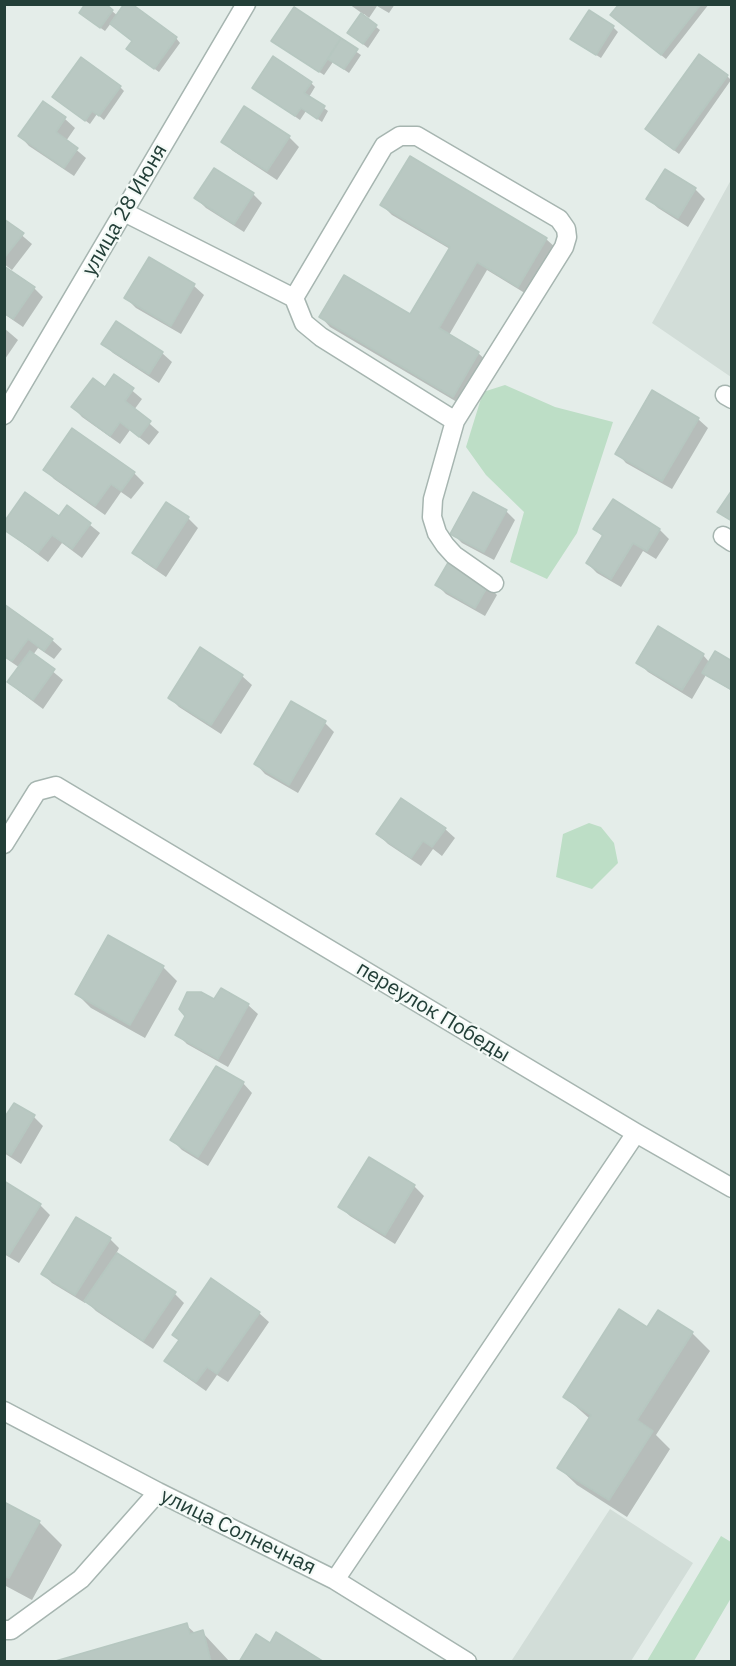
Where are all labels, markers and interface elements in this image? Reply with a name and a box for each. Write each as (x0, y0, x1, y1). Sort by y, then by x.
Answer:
street label: улица 28 Июня (77, 140, 173, 280)
street label: переулок Победы (352, 956, 514, 1068)
street label: улица Солнечная (156, 1483, 320, 1581)

